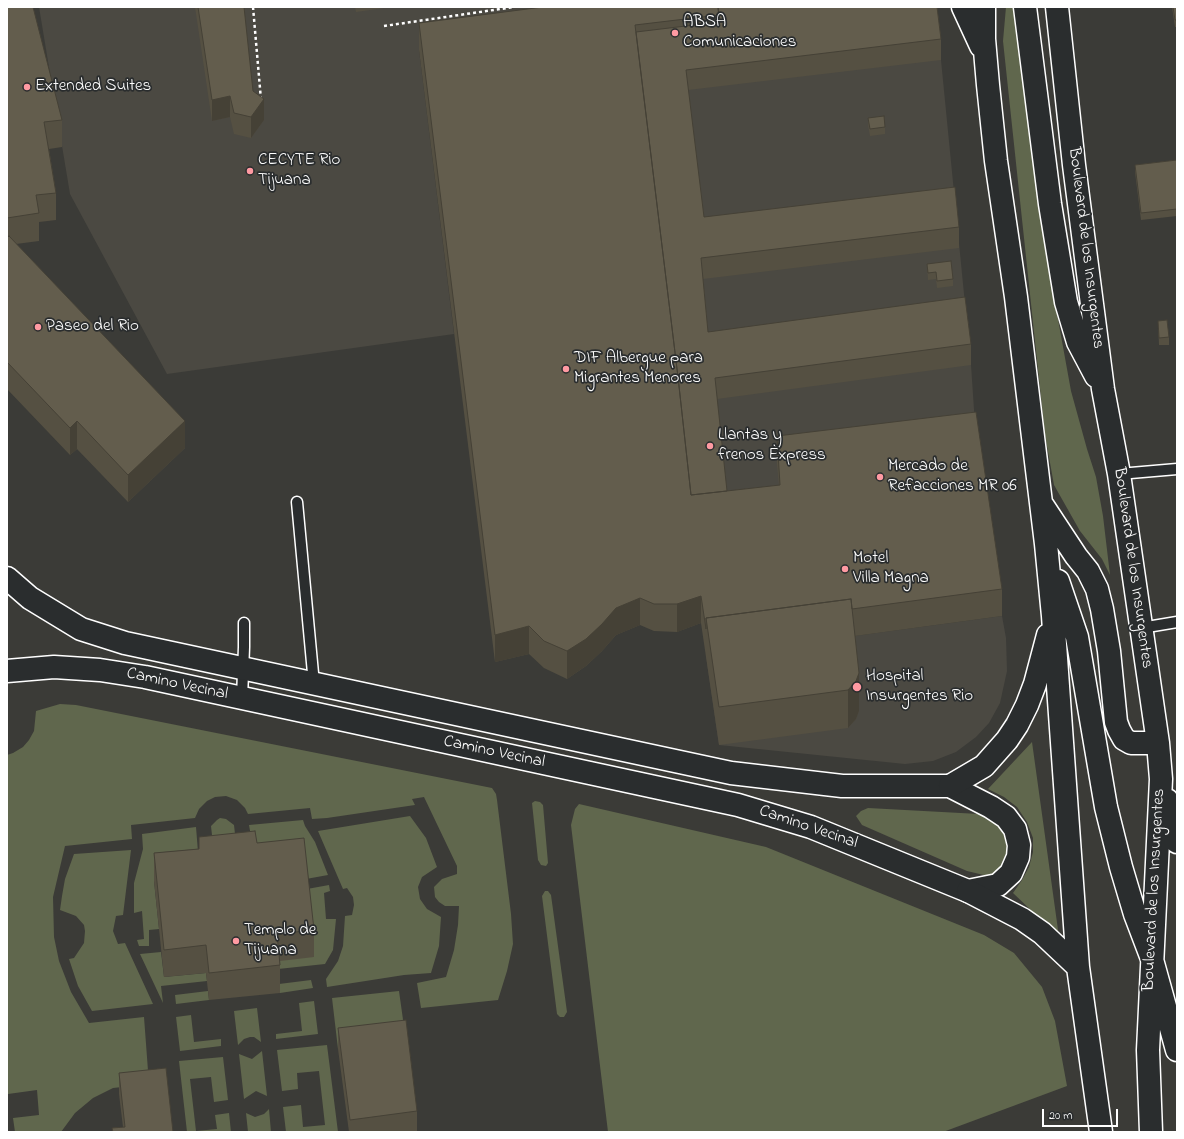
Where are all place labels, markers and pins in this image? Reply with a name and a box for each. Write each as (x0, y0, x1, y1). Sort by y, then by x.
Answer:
place label: ABSA Comunicaciones (683, 13, 796, 53)
marker: ABSA Comunicaciones (670, 28, 680, 38)
place label: Extended Suites (35, 77, 151, 97)
marker: Extended Suites (22, 82, 32, 92)
place label: CECYTE Rio Tijuana (258, 151, 340, 191)
marker: CECYTE Rio Tijuana (245, 166, 255, 176)
place label: Paseo del Rio (46, 317, 139, 337)
marker: Paseo del Rio (33, 322, 43, 332)
place label: DIF Albergue para Migrantes Menores (574, 349, 703, 389)
marker: DIF Albergue para Migrantes Menores (561, 364, 571, 374)
place label: Llantas y frenos Express (718, 426, 826, 466)
marker: Llantas y frenos Express (705, 441, 715, 451)
place label: Mercado de Refacciones MR 06 (888, 457, 1017, 497)
marker: Mercado de Refacciones MR 06 (875, 472, 885, 482)
place label: Motel Villa Magna (853, 549, 929, 589)
marker: Motel Villa Magna (840, 564, 850, 574)
place label: Hospital Insurgentes Rio (866, 667, 973, 707)
marker: Hospital Insurgentes Rio (851, 681, 863, 693)
place label: Templo de Tijuana (244, 921, 316, 961)
marker: Templo de Tijuana (231, 936, 241, 946)

